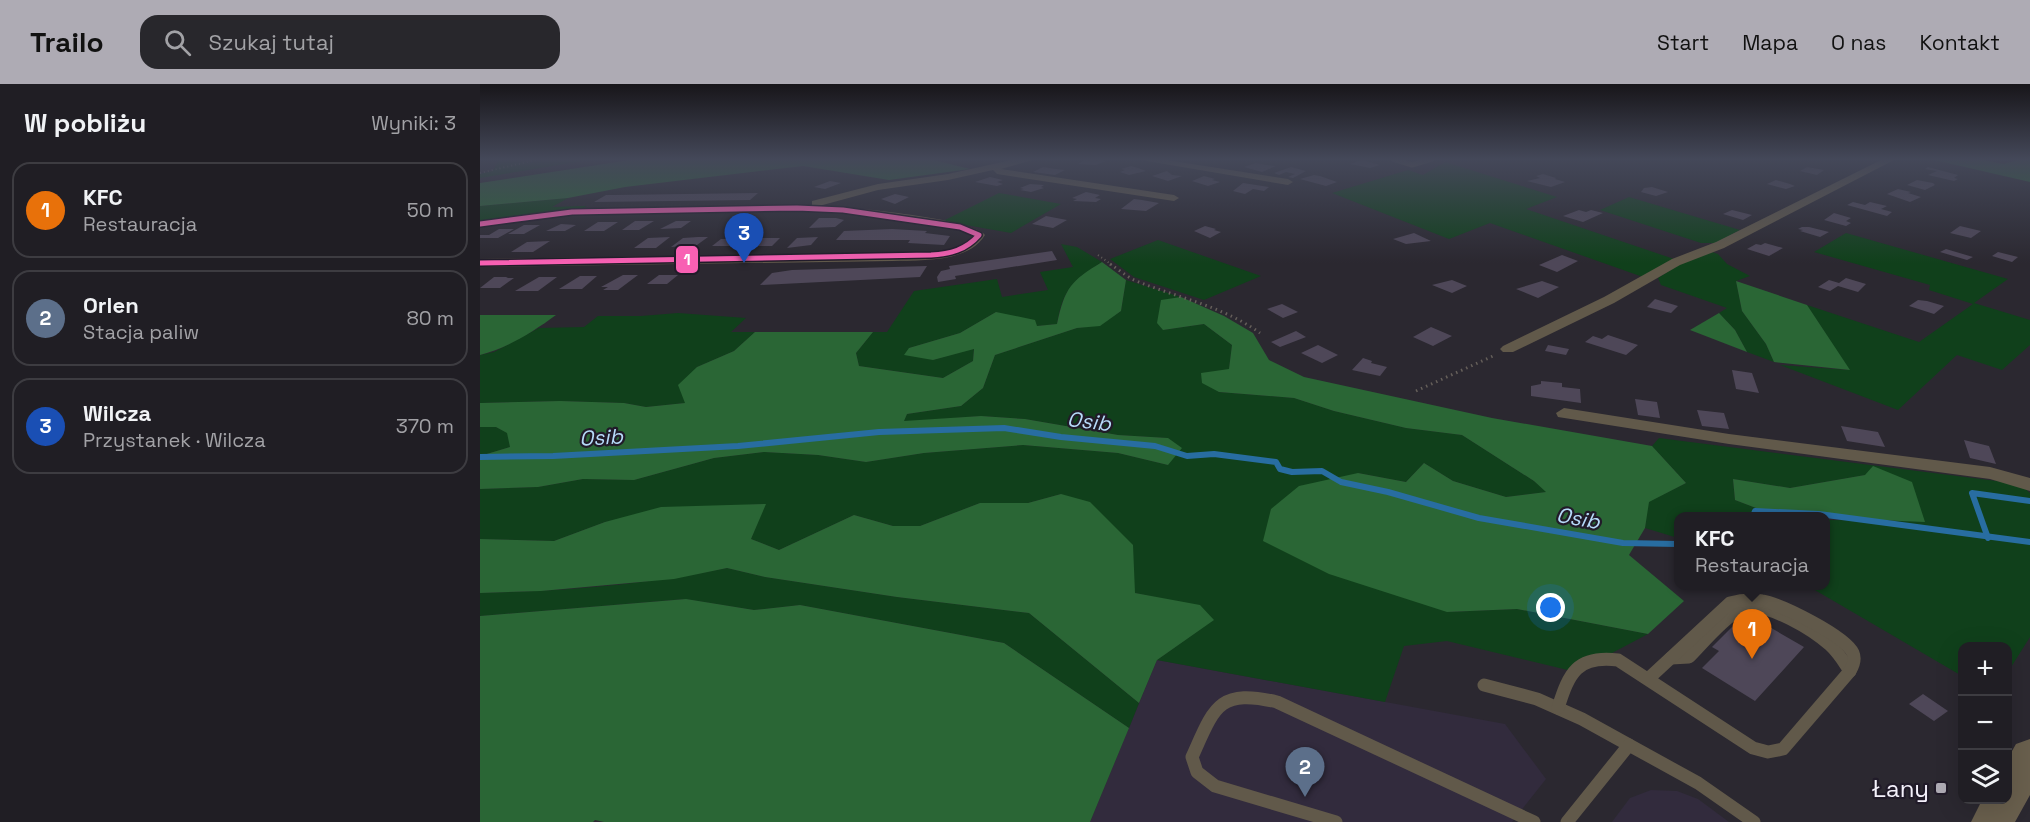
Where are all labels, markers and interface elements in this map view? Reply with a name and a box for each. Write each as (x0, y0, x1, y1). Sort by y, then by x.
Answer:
search box (140, 15, 560, 69)
text: Trailo (30, 24, 104, 60)
icon: search (161, 26, 194, 59)
text: Szukaj tutaj (209, 28, 334, 56)
text: Start (1657, 29, 1709, 56)
text: Mapa (1742, 29, 1798, 56)
text: O nas (1831, 29, 1886, 56)
text: Kontakt (1919, 29, 2000, 56)
text: W pobliżu (24, 106, 146, 140)
text: Wyniki: 3 (371, 110, 456, 136)
text: KFC (83, 183, 123, 211)
text: 1 (41, 197, 50, 223)
text: 50 m (407, 197, 454, 223)
text: Restauracja (83, 211, 197, 237)
pin: 3 (724, 214, 764, 263)
line badge: 1 (675, 245, 699, 274)
text: 1 (683, 249, 691, 270)
text: Orlen (83, 291, 139, 319)
text: 2 (40, 305, 51, 331)
text: 80 m (406, 305, 454, 331)
text: Stacja paliw (83, 319, 199, 345)
text: Wilcza (83, 399, 151, 427)
water label: Osib (1066, 405, 1114, 437)
text: 3 (39, 413, 52, 439)
text: 370 m (396, 413, 454, 439)
water label: Osib (578, 422, 625, 452)
text: Przystanek · Wilcza (83, 427, 266, 453)
water label: Osib (1554, 501, 1603, 535)
popup (1674, 512, 1830, 590)
text: KFC (1695, 524, 1734, 552)
text: Restauracja (1695, 552, 1809, 578)
your location (1536, 593, 1565, 622)
pin: 1 (1732, 610, 1772, 659)
map controls (1958, 642, 2012, 804)
button: + (1958, 642, 2012, 696)
button: − (1958, 696, 2012, 750)
pin: 2 (1286, 748, 1324, 797)
button: layers (1958, 750, 2012, 804)
place label: Łany (1872, 773, 1929, 804)
marker: Łany (1934, 781, 1948, 795)

